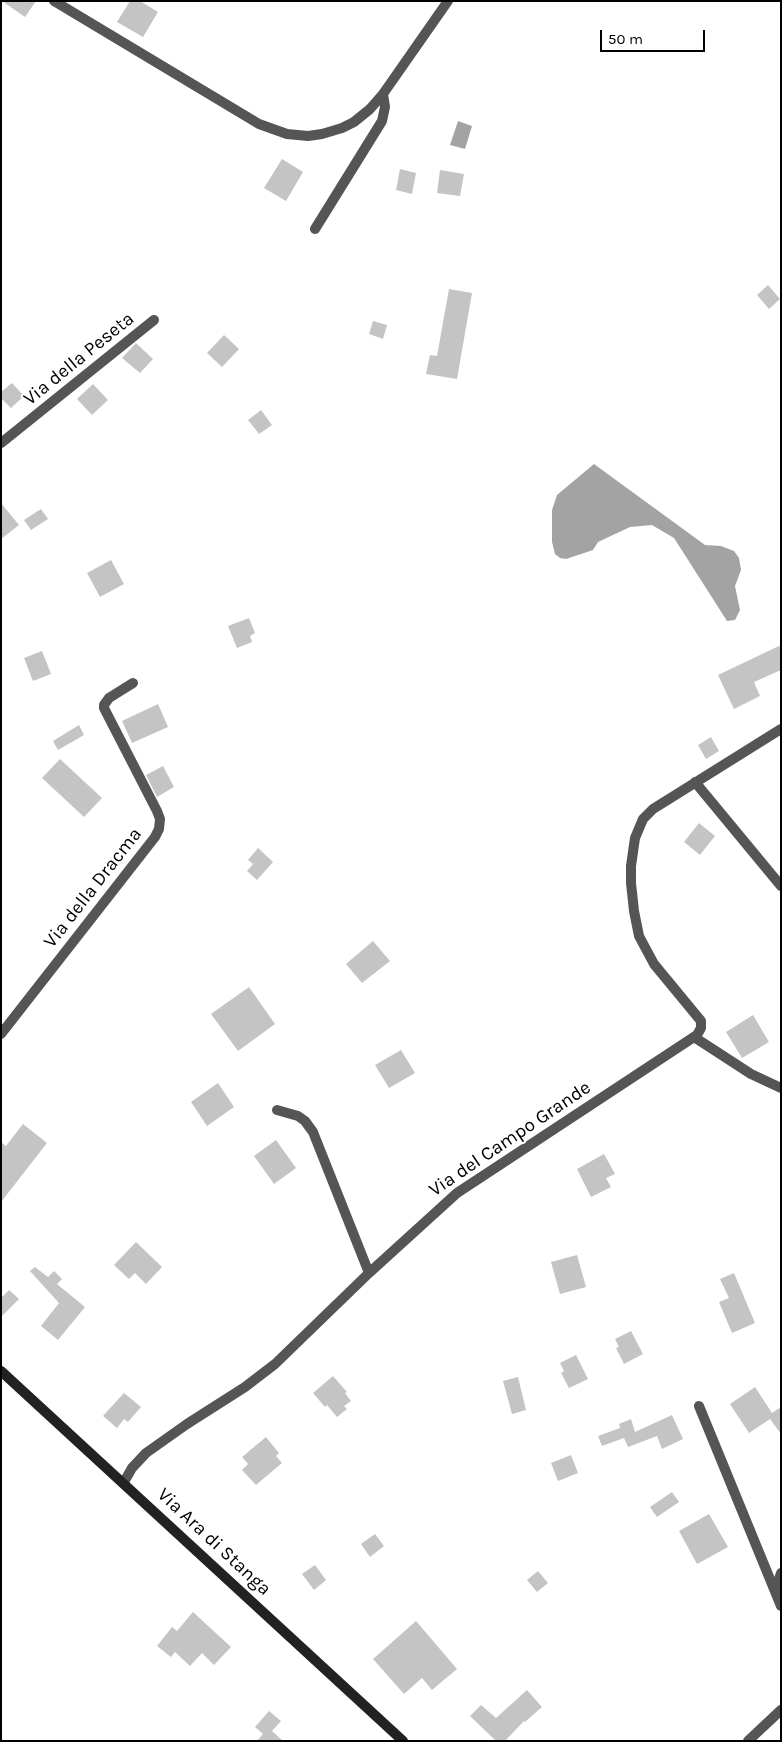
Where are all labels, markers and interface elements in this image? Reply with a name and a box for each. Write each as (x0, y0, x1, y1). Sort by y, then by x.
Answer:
scale bar (602, 20, 707, 52)
text: 50 m (608, 30, 643, 48)
street label: Via della Peseta (19, 307, 139, 411)
street label: Via della Dracma (39, 824, 147, 952)
street label: Via del Campo Grande (425, 1076, 595, 1202)
street label: Via Ara di Stanga (152, 1483, 276, 1601)

